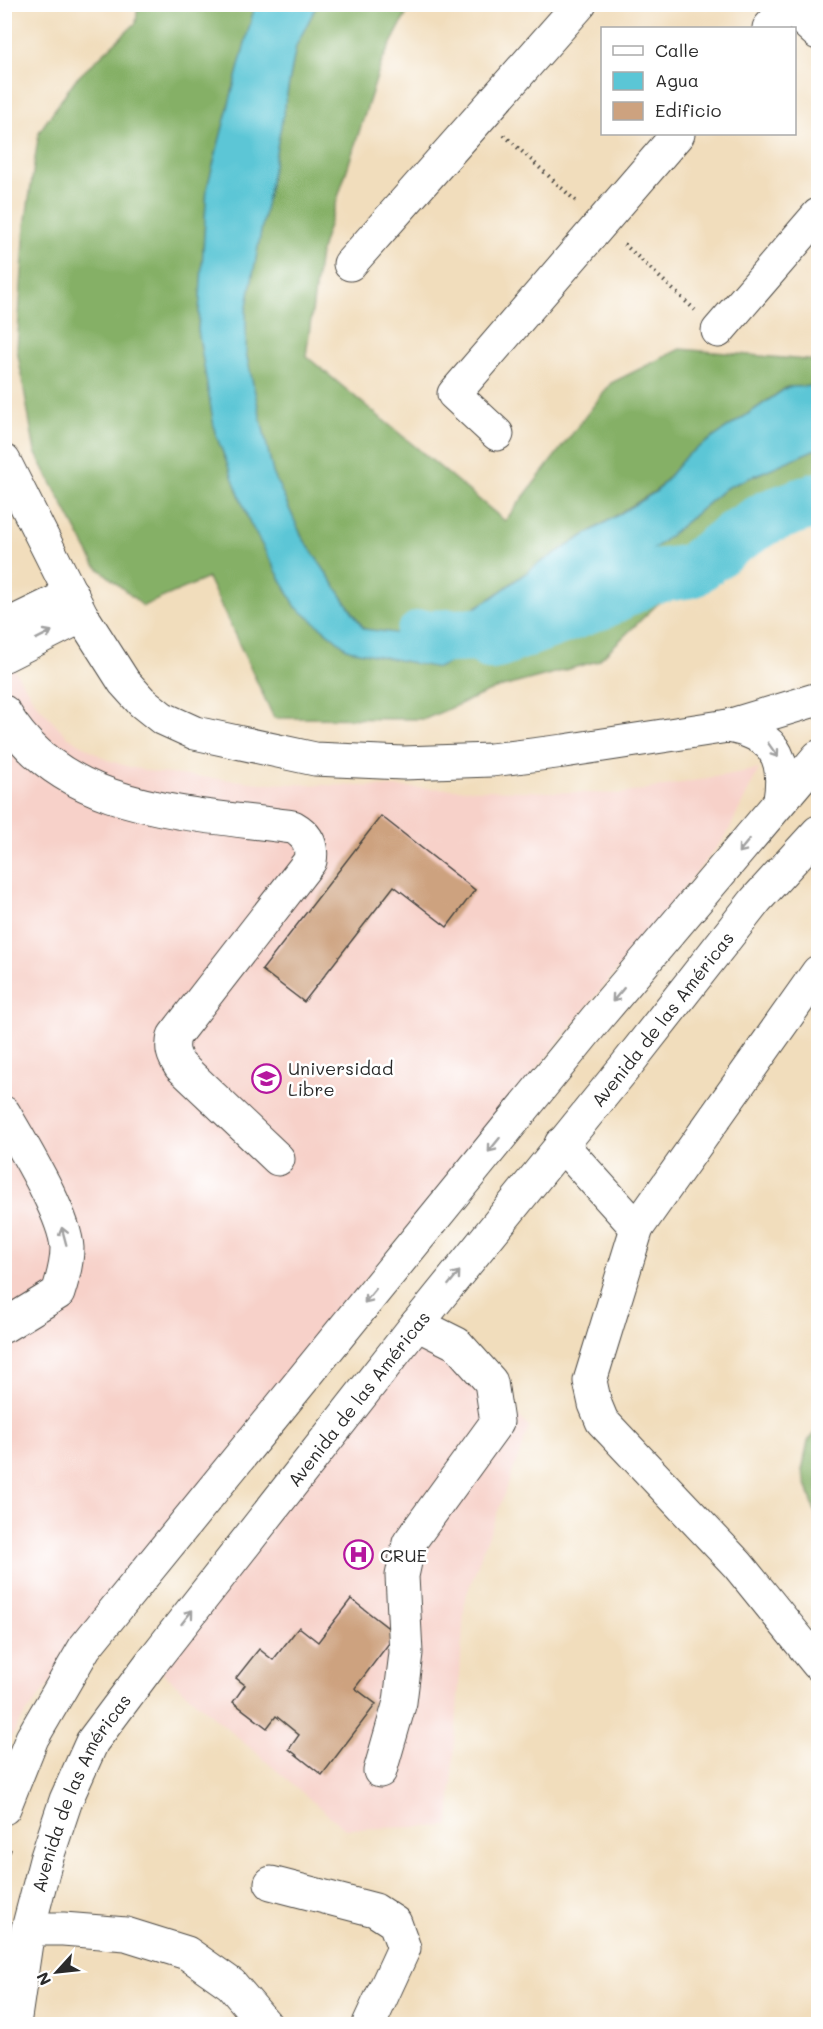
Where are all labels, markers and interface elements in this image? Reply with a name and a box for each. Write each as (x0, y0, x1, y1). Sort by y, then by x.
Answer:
legend (601, 27, 796, 135)
text: Calle (655, 38, 699, 62)
text: Agua (655, 68, 699, 92)
text: Edificio (655, 98, 722, 122)
one-way arrow (34, 629, 52, 641)
one-way arrow (767, 741, 779, 757)
one-way arrow (737, 838, 750, 854)
street label: Avenida de las Américas (586, 926, 739, 1112)
one-way arrow (611, 986, 625, 1002)
place label: Universidad Libre (288, 1056, 393, 1101)
school or university icon: Universidad Libre (251, 1062, 283, 1094)
one-way arrow (487, 1137, 500, 1153)
one-way arrow (58, 1227, 69, 1246)
one-way arrow (447, 1270, 460, 1286)
one-way arrow (364, 1288, 377, 1304)
street label: Avenida de las Américas (282, 1306, 435, 1491)
hospital icon: CRUE (343, 1539, 375, 1571)
place label: CRUE (380, 1543, 427, 1567)
one-way arrow (181, 1609, 194, 1625)
street label: Avenida de las Américas (26, 1689, 136, 1895)
north arrow (27, 1942, 87, 2002)
text: N (31, 1969, 55, 1989)

